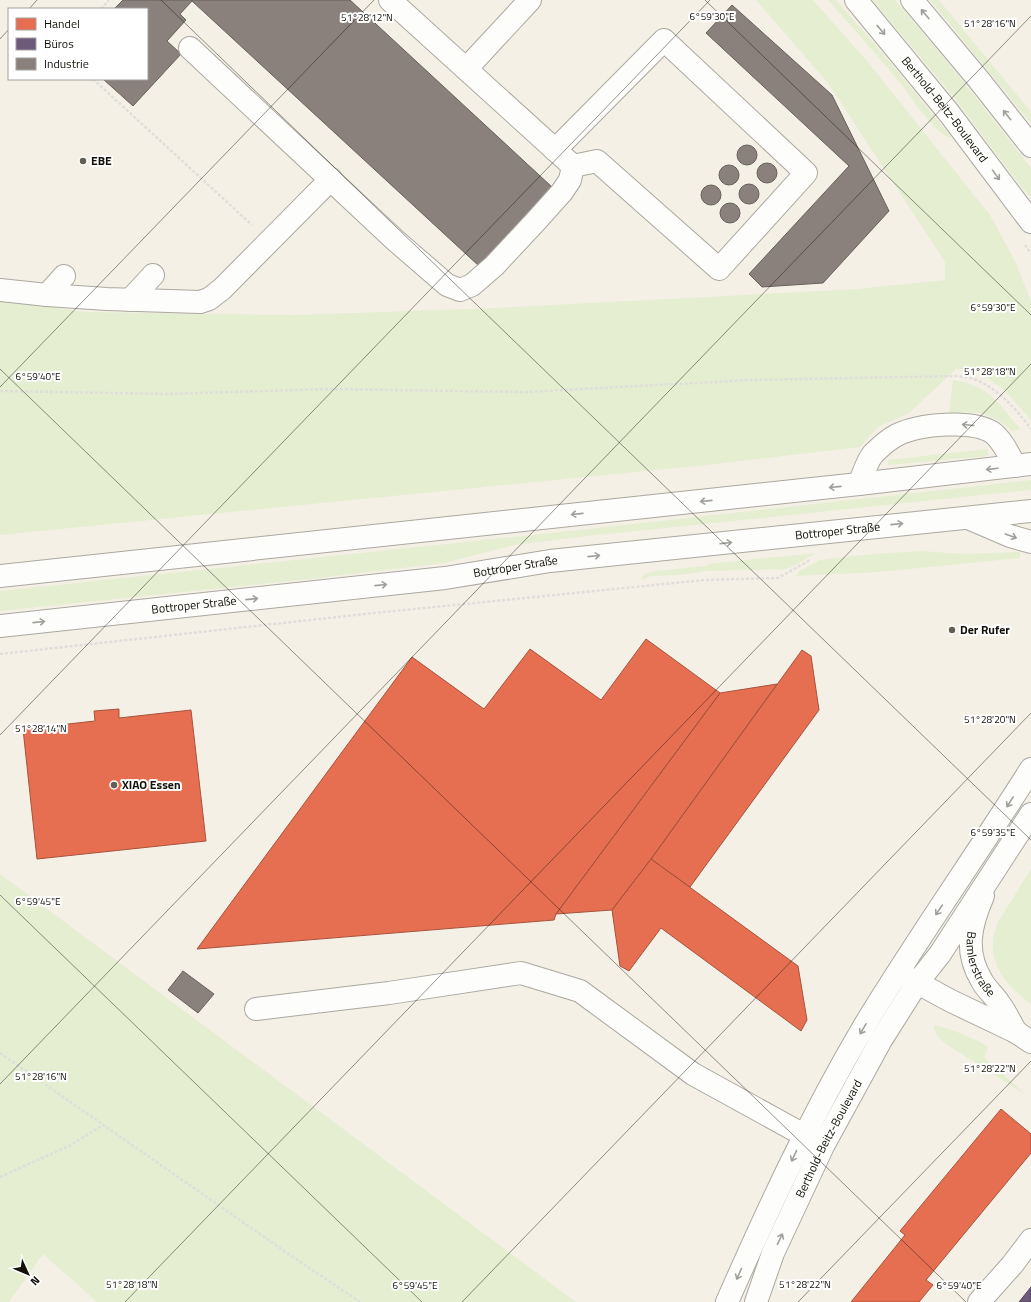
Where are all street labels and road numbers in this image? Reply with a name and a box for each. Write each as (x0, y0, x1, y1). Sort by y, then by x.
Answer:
street label: Berthold-Beitz-Boulevard (897, 52, 993, 166)
street label: Bottroper Straße (794, 517, 881, 544)
street label: Bottroper Straße (472, 550, 559, 582)
street label: Bottroper Straße (150, 591, 237, 619)
street label: Bamlerstraße (962, 930, 1000, 1001)
street label: Berthold-Beitz-Boulevard (790, 1076, 867, 1201)

